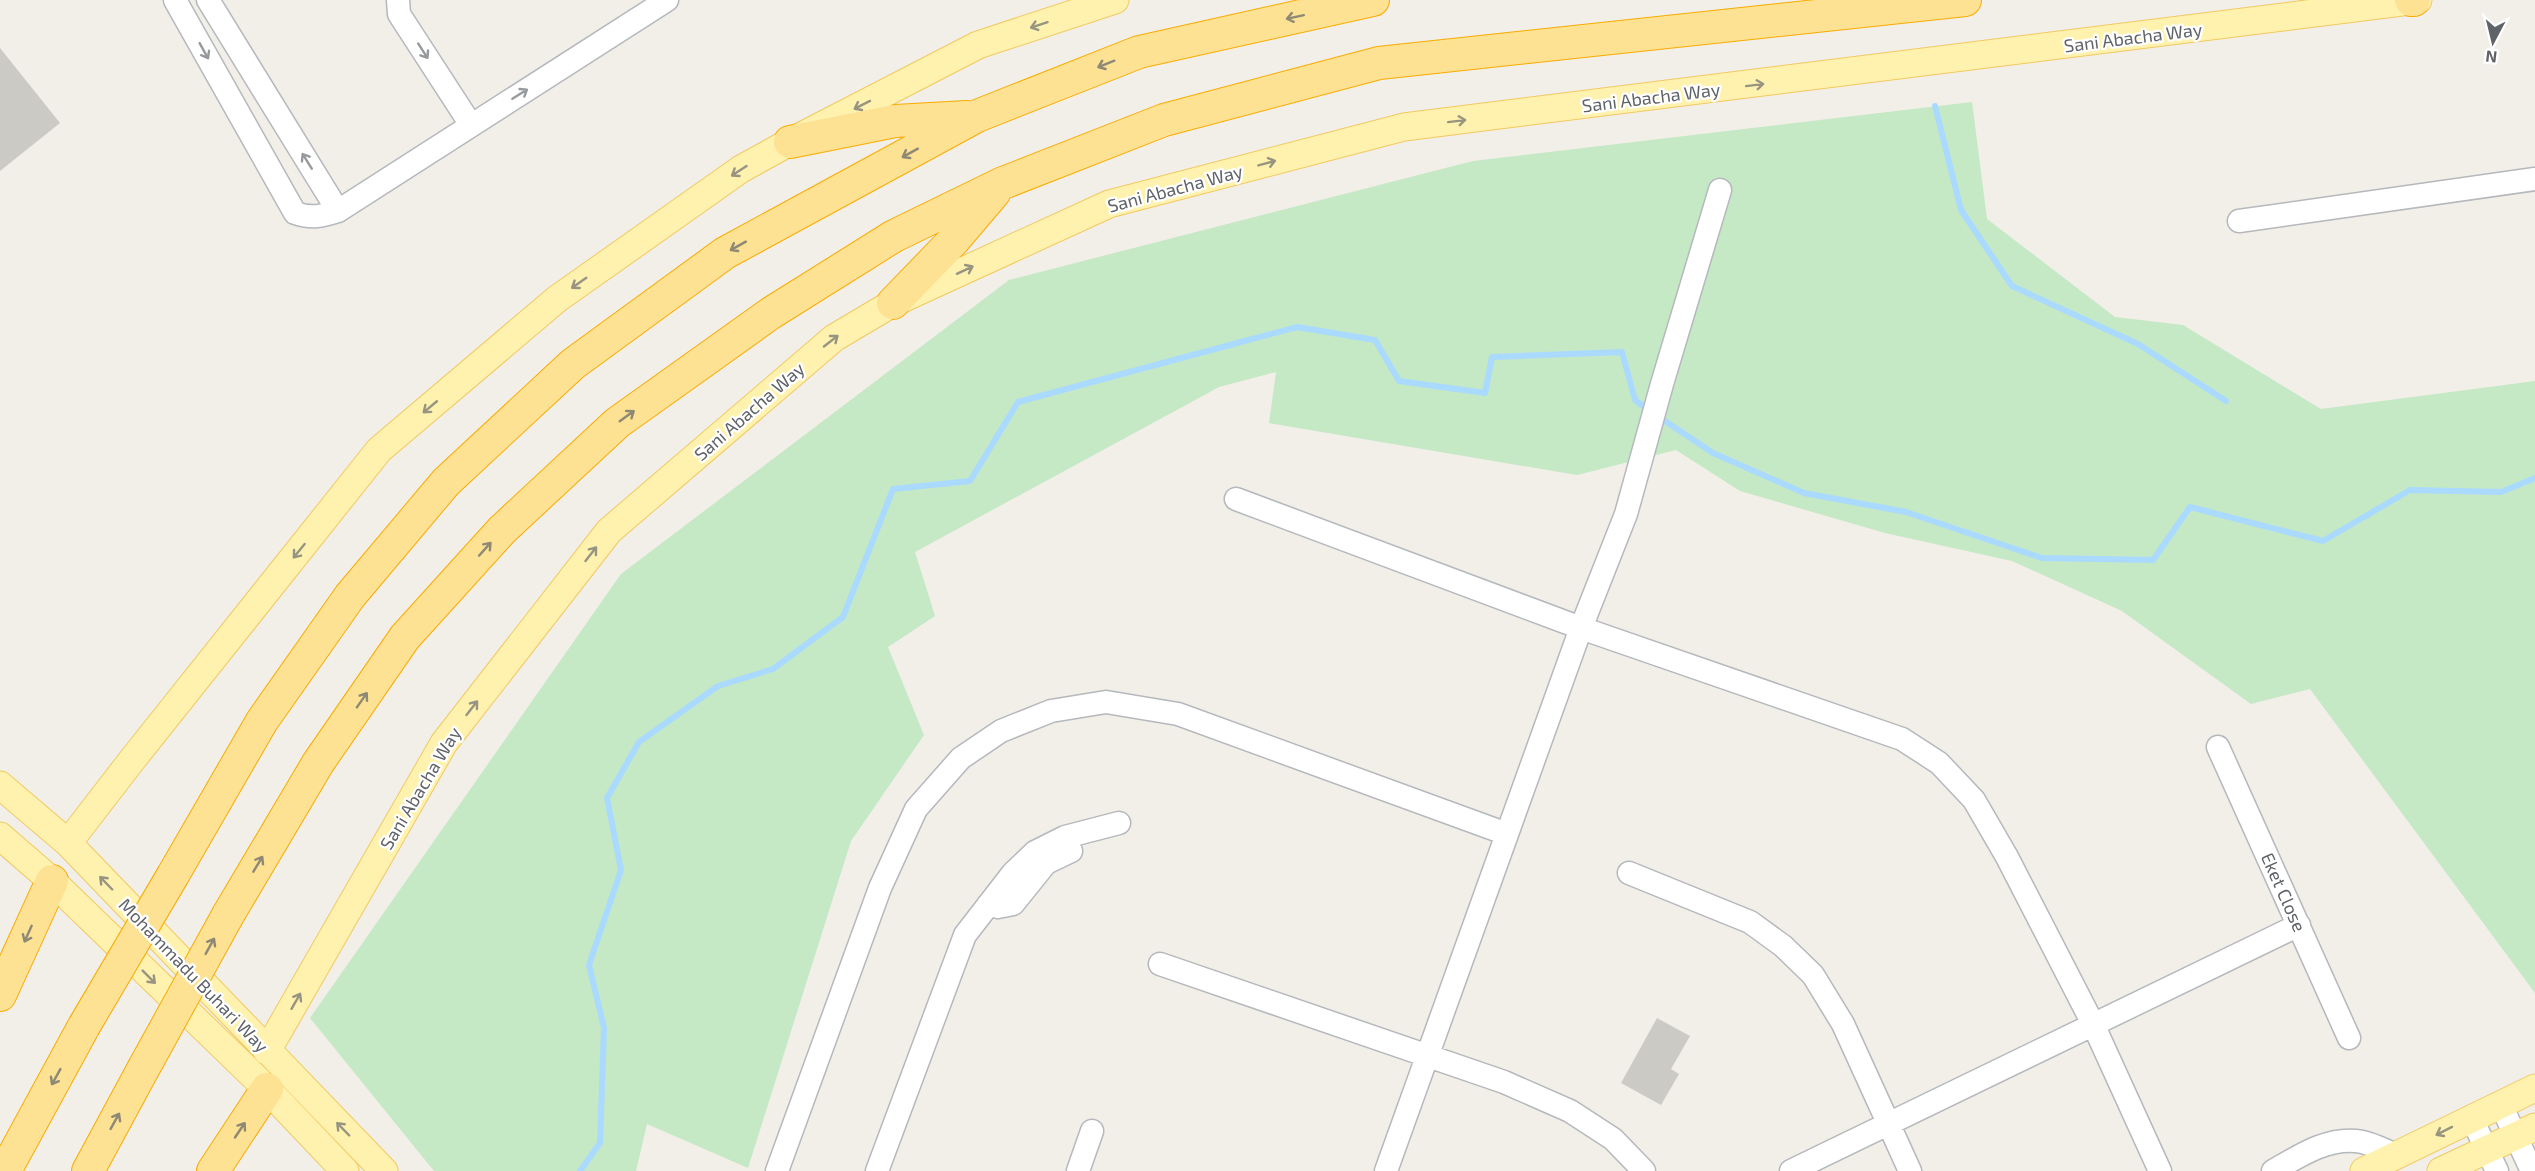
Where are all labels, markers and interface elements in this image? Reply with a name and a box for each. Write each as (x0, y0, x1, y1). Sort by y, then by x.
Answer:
one-way arrow (1286, 12, 1306, 23)
north arrow (2463, 12, 2523, 72)
street label: Sani Abacha Way (2063, 18, 2204, 56)
one-way arrow (1030, 20, 1049, 31)
one-way arrow (198, 42, 210, 59)
one-way arrow (417, 42, 429, 59)
text: N (2484, 47, 2498, 68)
one-way arrow (1098, 60, 1116, 71)
street label: Sani Abacha Way (1581, 78, 1722, 116)
one-way arrow (1744, 79, 1764, 90)
one-way arrow (511, 87, 528, 99)
one-way arrow (854, 100, 872, 111)
one-way arrow (1446, 115, 1466, 126)
one-way arrow (902, 147, 919, 159)
one-way arrow (301, 153, 313, 170)
one-way arrow (1257, 156, 1276, 168)
street label: Sani Abacha Way (1105, 159, 1245, 217)
one-way arrow (731, 165, 748, 177)
one-way arrow (730, 241, 748, 252)
one-way arrow (956, 263, 974, 275)
one-way arrow (572, 277, 588, 289)
one-way arrow (823, 335, 839, 348)
street label: Sani Abacha Way (689, 357, 809, 465)
one-way arrow (423, 400, 438, 414)
one-way arrow (619, 410, 635, 422)
one-way arrow (478, 542, 492, 557)
one-way arrow (292, 543, 305, 559)
one-way arrow (585, 546, 598, 562)
one-way arrow (356, 692, 368, 708)
one-way arrow (465, 700, 478, 716)
street label: Sani Abacha Way (375, 722, 465, 853)
street label: Eket Close (2257, 849, 2311, 935)
one-way arrow (252, 856, 264, 873)
one-way arrow (98, 875, 113, 890)
street label: Mohammadu Buhari Way (115, 893, 274, 1057)
one-way arrow (21, 924, 33, 942)
one-way arrow (205, 938, 216, 956)
one-way arrow (142, 969, 157, 984)
one-way arrow (290, 993, 302, 1010)
one-way arrow (50, 1068, 62, 1085)
one-way arrow (109, 1113, 121, 1130)
one-way arrow (234, 1122, 246, 1139)
one-way arrow (335, 1122, 350, 1137)
one-way arrow (2436, 1126, 2454, 1137)

